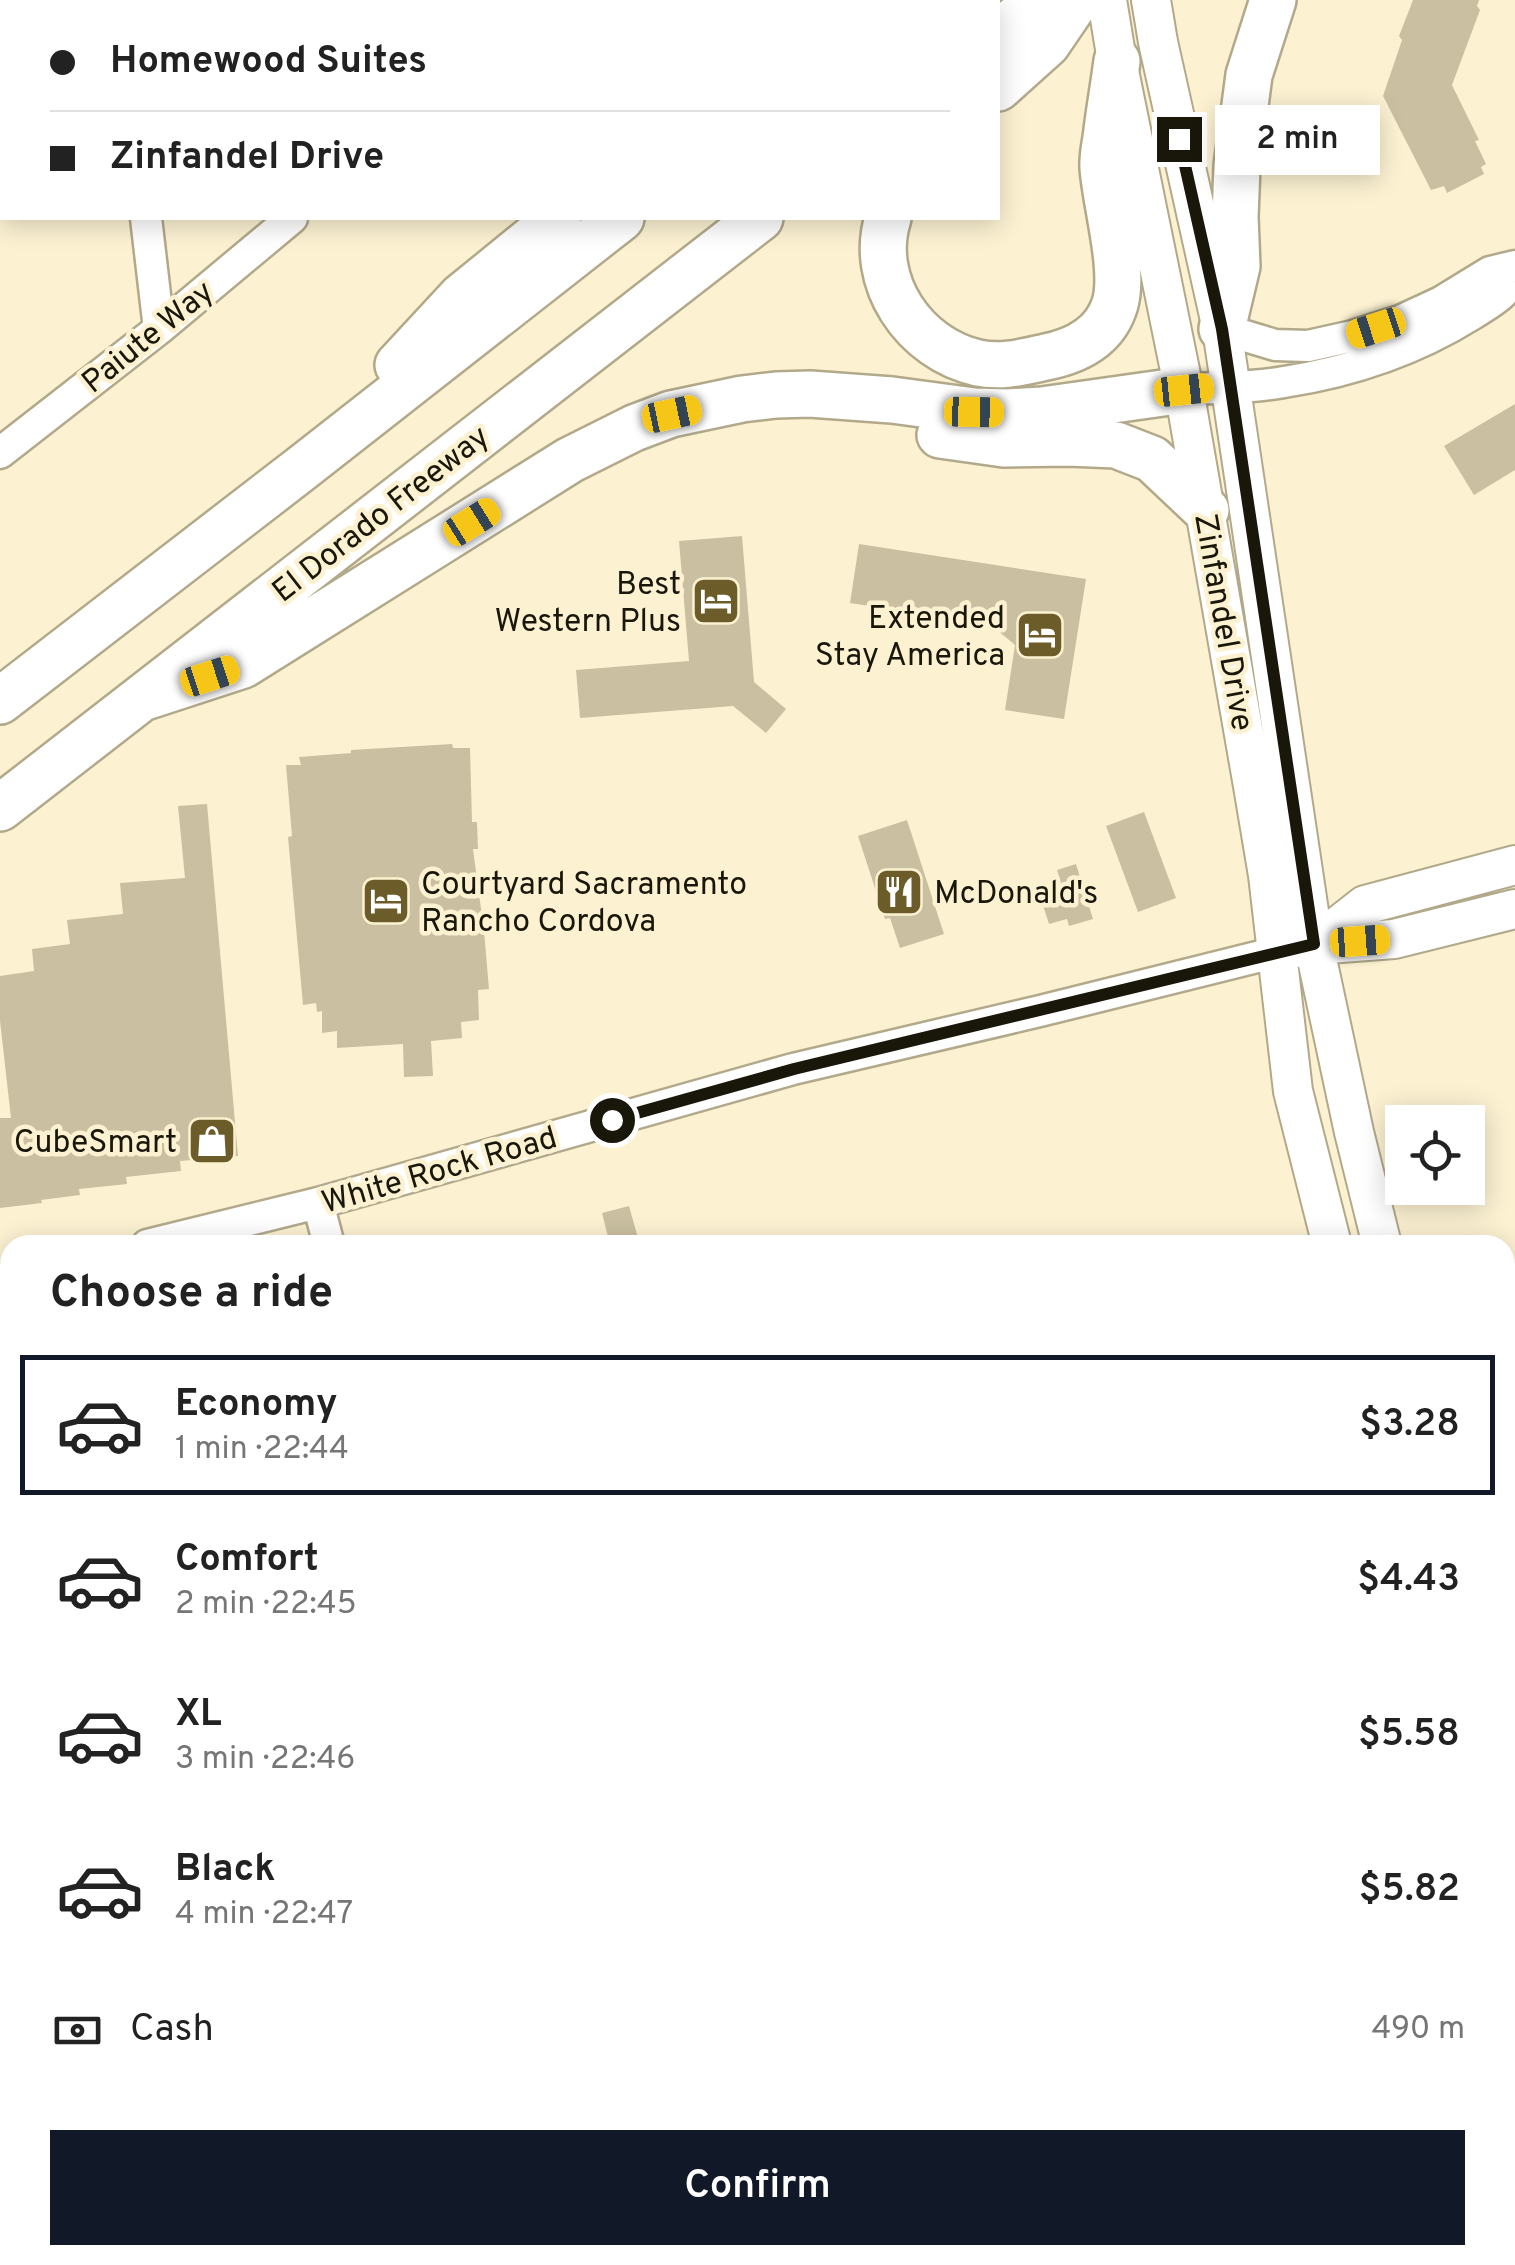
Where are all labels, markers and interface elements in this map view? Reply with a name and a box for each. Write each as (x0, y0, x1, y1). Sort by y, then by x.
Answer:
text: Homewood Suites (110, 38, 427, 87)
callout: 2 min (1214, 104, 1379, 174)
route end (1157, 117, 1202, 162)
text: 2 min (1256, 120, 1339, 160)
text: Zinfandel Drive (110, 134, 384, 183)
street label: Paiute Way (75, 273, 223, 404)
car (1343, 304, 1409, 352)
car (1153, 372, 1215, 408)
car (640, 393, 704, 435)
car (944, 396, 1004, 428)
street label: El Dorado Freeway (265, 418, 499, 613)
car (439, 493, 505, 551)
street label: Zinfandel Drive (1183, 511, 1261, 734)
place label: Best Western Plus (494, 566, 681, 643)
hotel icon: Best Western Plus (690, 575, 742, 627)
place label: Extended Stay America (815, 600, 1005, 677)
hotel icon: Extended Stay America (1014, 609, 1066, 661)
car (177, 652, 243, 700)
place label: Courtyard Sacramento Rancho Cordova (421, 866, 747, 943)
restaurant icon: McDonald's (873, 866, 925, 918)
hotel icon: Courtyard Sacramento Rancho Cordova (360, 875, 412, 927)
place label: McDonald's (934, 875, 1098, 915)
car (1329, 924, 1391, 958)
route start (590, 1098, 635, 1143)
map controls (1385, 1105, 1485, 1205)
button: locate (1385, 1105, 1485, 1205)
shop icon: CubeSmart (186, 1115, 238, 1167)
street label: White Rock Road (318, 1119, 562, 1225)
place label: CubeSmart (14, 1124, 177, 1164)
text: Choose a ride (50, 1266, 333, 1323)
icon: car (55, 1380, 145, 1470)
text: Economy (175, 1381, 337, 1430)
text: $3.28 (1359, 1401, 1460, 1450)
text: 1 min · 22:44 (175, 1430, 349, 1470)
icon: car (55, 1535, 145, 1625)
text: Comfort (175, 1536, 319, 1585)
text: $4.43 (1357, 1556, 1460, 1605)
text: 2 min · 22:45 (175, 1585, 357, 1625)
icon: car (55, 1690, 145, 1780)
text: XL (175, 1691, 222, 1740)
text: $5.58 (1358, 1711, 1460, 1760)
text: 3 min · 22:46 (175, 1740, 355, 1780)
icon: car (55, 1845, 145, 1935)
text: Black (175, 1846, 275, 1895)
text: $5.82 (1359, 1866, 1460, 1915)
text: 4 min · 22:47 (175, 1895, 353, 1935)
icon: cash (50, 2003, 105, 2058)
text: Cash (130, 2006, 214, 2055)
text: 490 m (1372, 2010, 1465, 2050)
button: Confirm (50, 2130, 1465, 2245)

